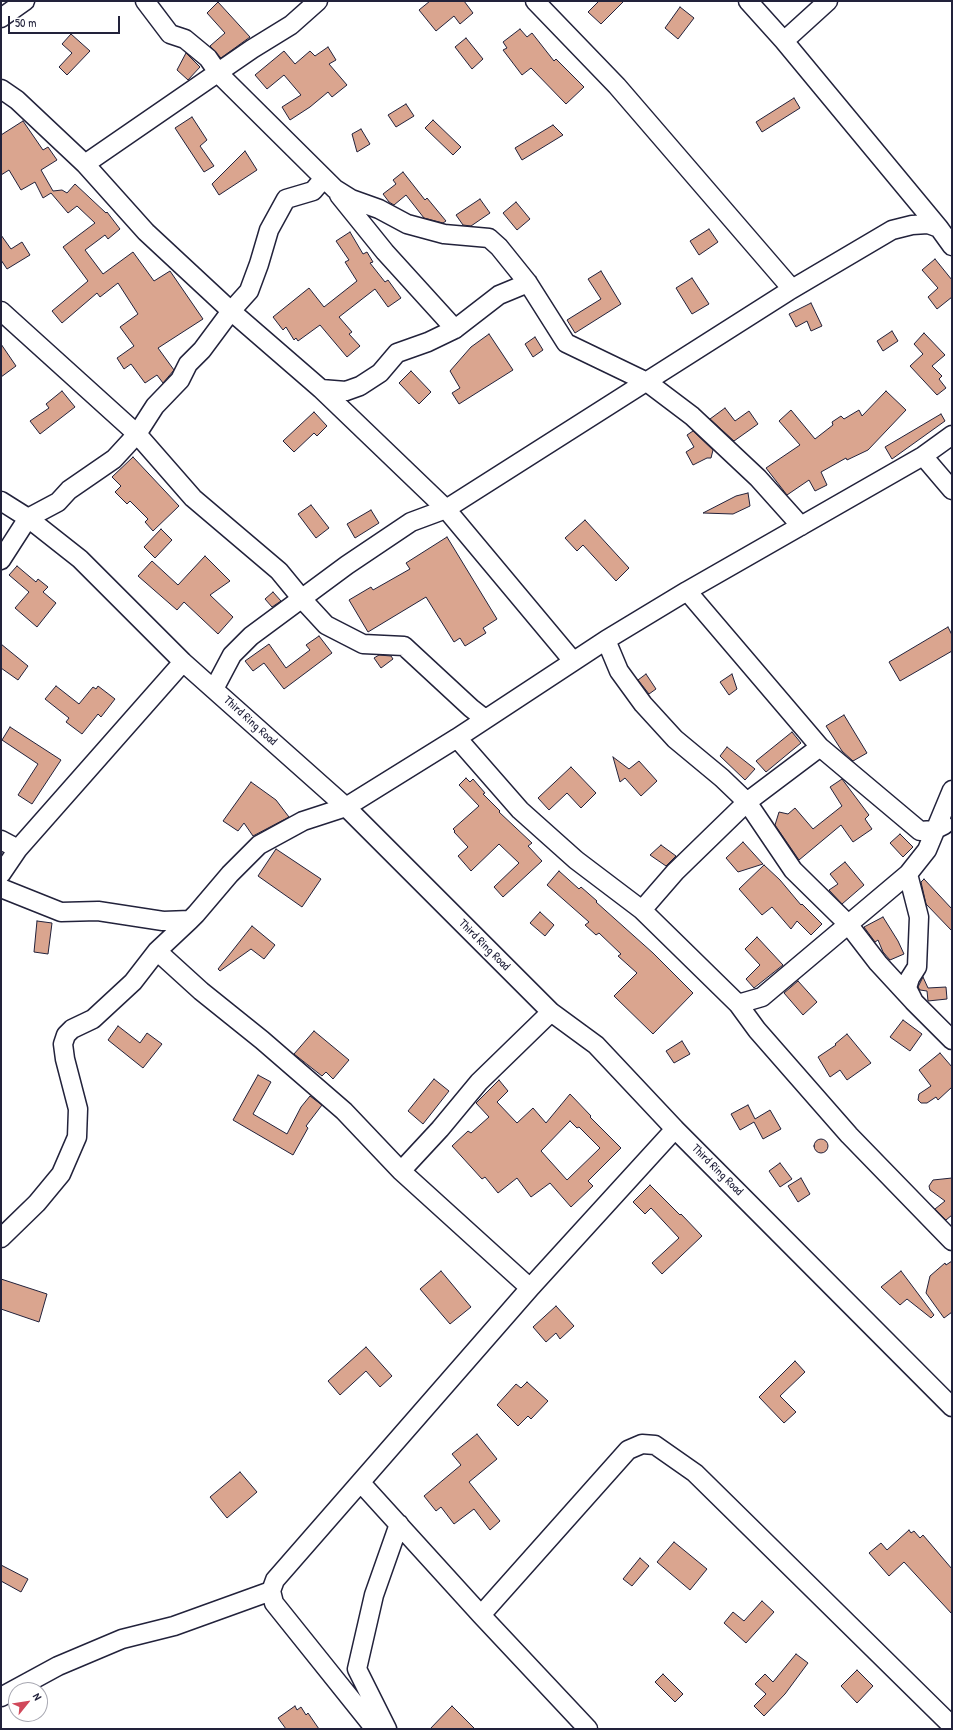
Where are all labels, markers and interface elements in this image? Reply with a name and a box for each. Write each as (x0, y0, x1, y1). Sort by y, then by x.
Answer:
scale bar (10, 8, 122, 34)
text: 50 m (15, 14, 36, 31)
street label: Third Ring Road (220, 693, 280, 749)
street label: Third Ring Road (455, 916, 513, 974)
street label: Third Ring Road (688, 1141, 746, 1199)
north arrow (8, 1682, 48, 1722)
text: N (30, 1690, 45, 1703)

